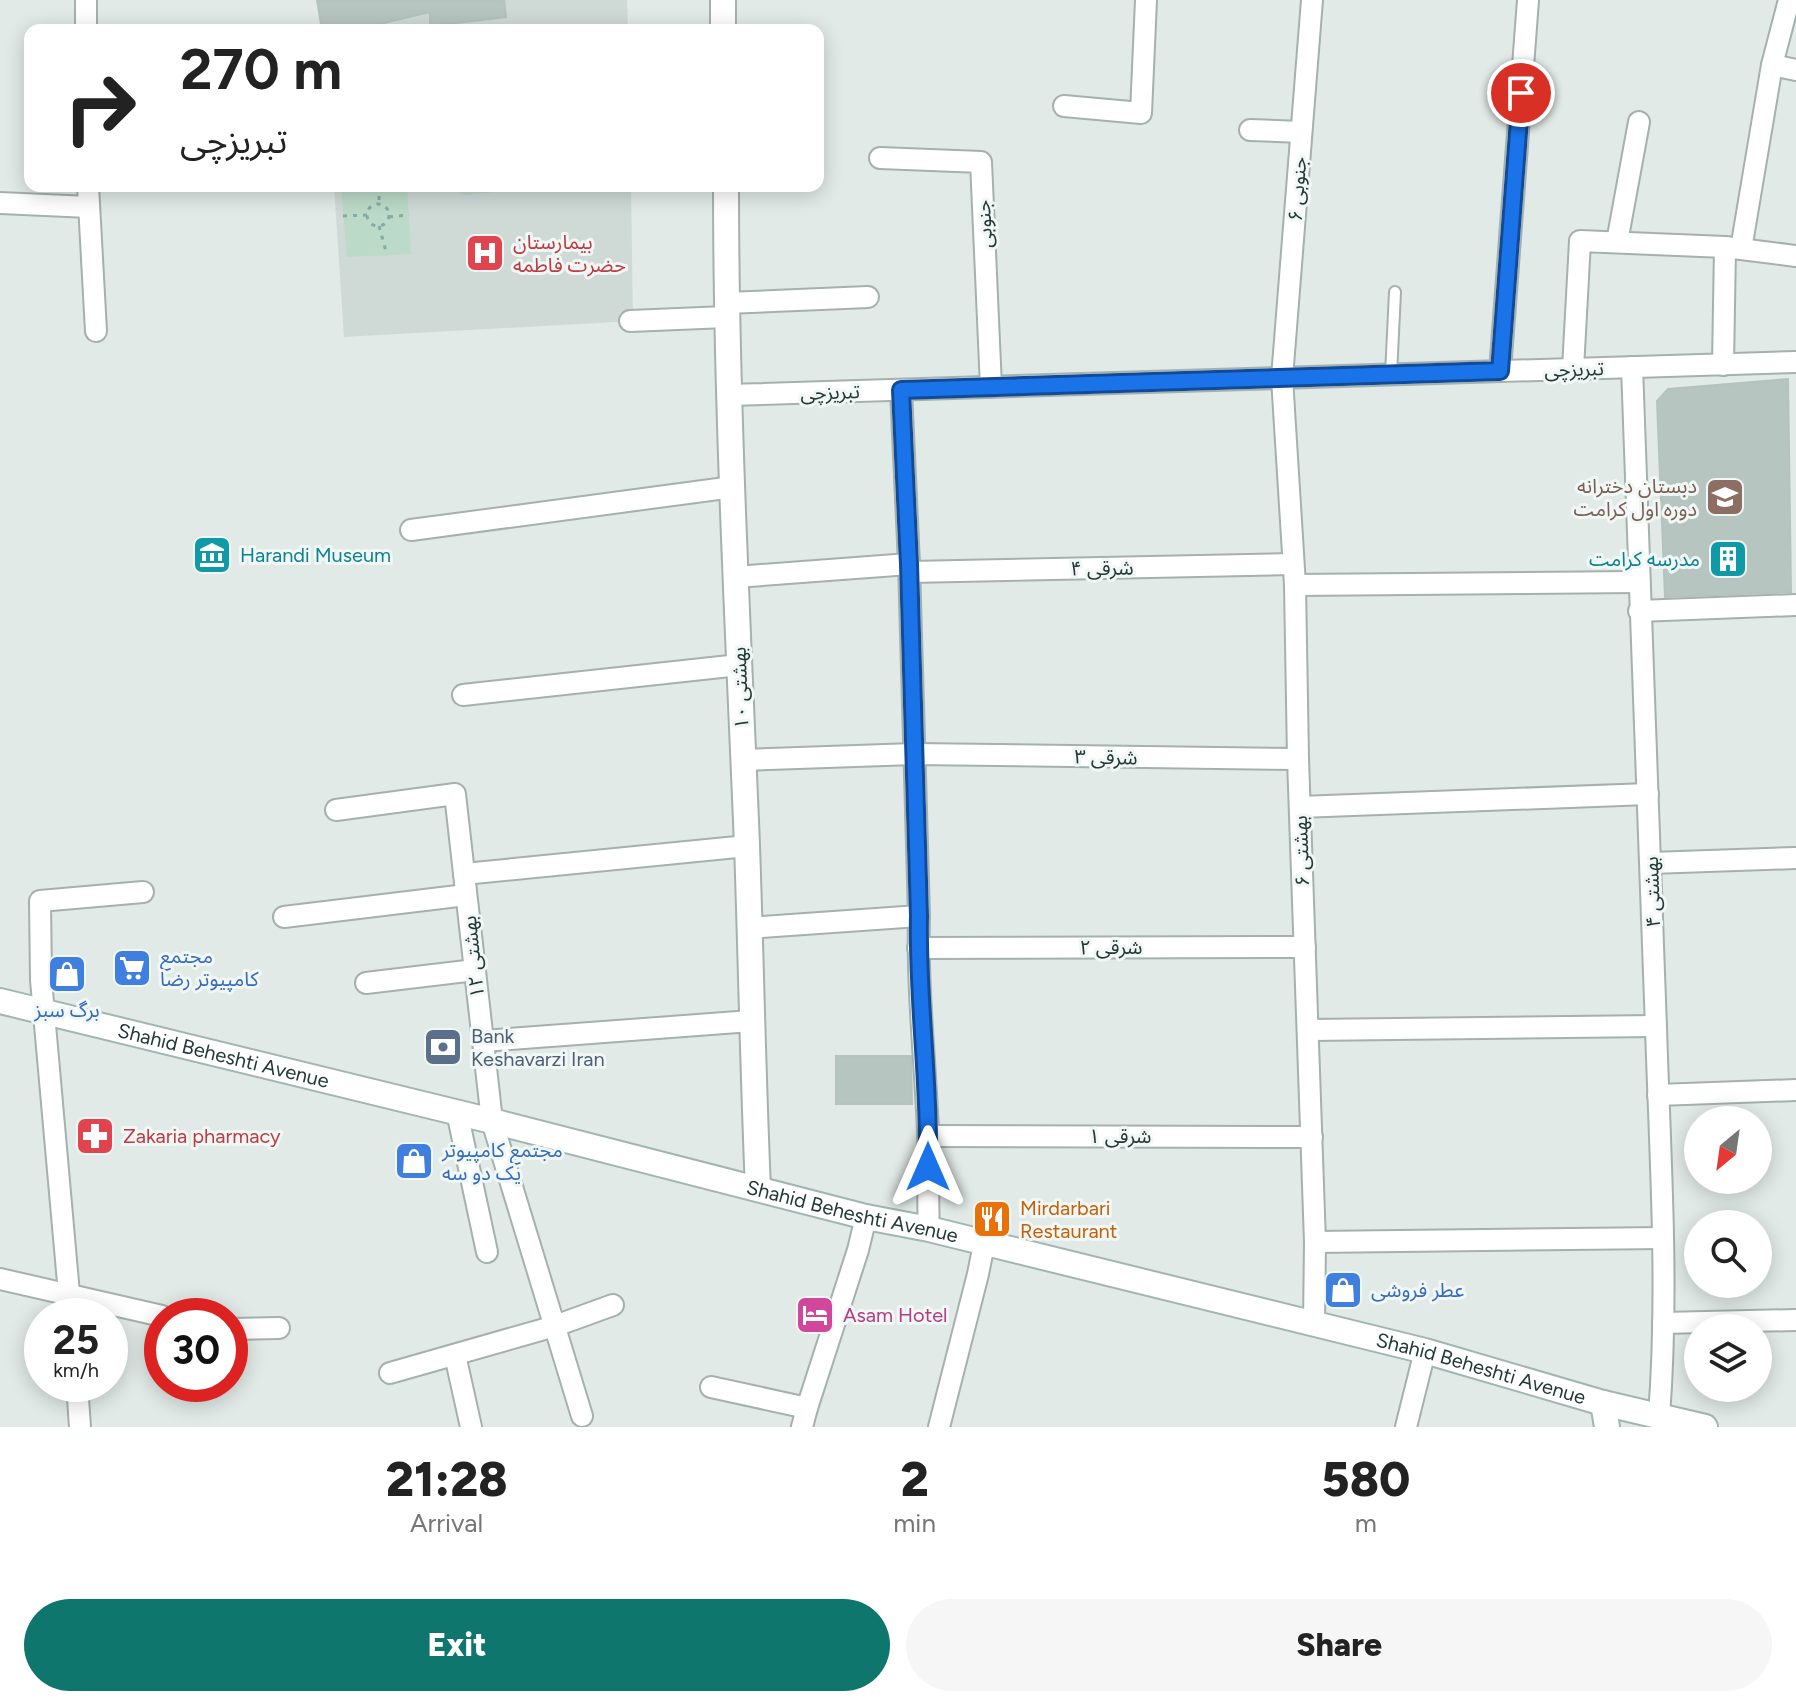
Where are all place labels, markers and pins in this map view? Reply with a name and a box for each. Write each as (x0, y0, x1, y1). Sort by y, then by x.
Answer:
pin (1487, 59, 1555, 127)
place label: بیمارستان حضرت فاطمه (513, 230, 626, 277)
hospital icon: بیمارستان حضرت فاطمه (464, 232, 506, 274)
place label: دبستان دخترانه دوره اول کرامت (1574, 474, 1697, 521)
school or university icon: دبستان دخترانه دوره اول کرامت (1704, 476, 1746, 518)
museum icon: Harandi Museum (191, 534, 233, 576)
building icon: مدرسه کرامت (1707, 538, 1749, 580)
place label: Harandi Museum (240, 543, 391, 567)
place label: مدرسه کرامت (1589, 547, 1700, 571)
place label: مجتمع کامپیوتر رضا (160, 944, 259, 992)
supermarket icon: مجتمع کامپیوتر رضا (111, 947, 153, 989)
shop icon: برگ سبز (46, 953, 88, 995)
place label: برگ سبز (33, 998, 100, 1022)
place label: Bank Keshavarzi Iran (471, 1024, 605, 1071)
bank icon: Bank Keshavarzi Iran (422, 1026, 464, 1068)
pharmacy icon: Zakaria pharmacy (74, 1115, 116, 1157)
place label: Zakaria pharmacy (123, 1124, 281, 1148)
place label: مجتمع کامپیوتر یک دو سه (441, 1138, 563, 1185)
shop icon: مجتمع کامپیوتر یک دو سه (393, 1140, 435, 1182)
place label: Mirdarbari Restaurant (1020, 1196, 1117, 1243)
restaurant icon: Mirdarbari Restaurant (971, 1198, 1013, 1240)
shop icon: عطر فروشی (1322, 1269, 1364, 1311)
place label: عطر فروشی (1371, 1278, 1464, 1302)
hotel icon: Asam Hotel (794, 1294, 836, 1336)
place label: Asam Hotel (843, 1303, 947, 1327)

